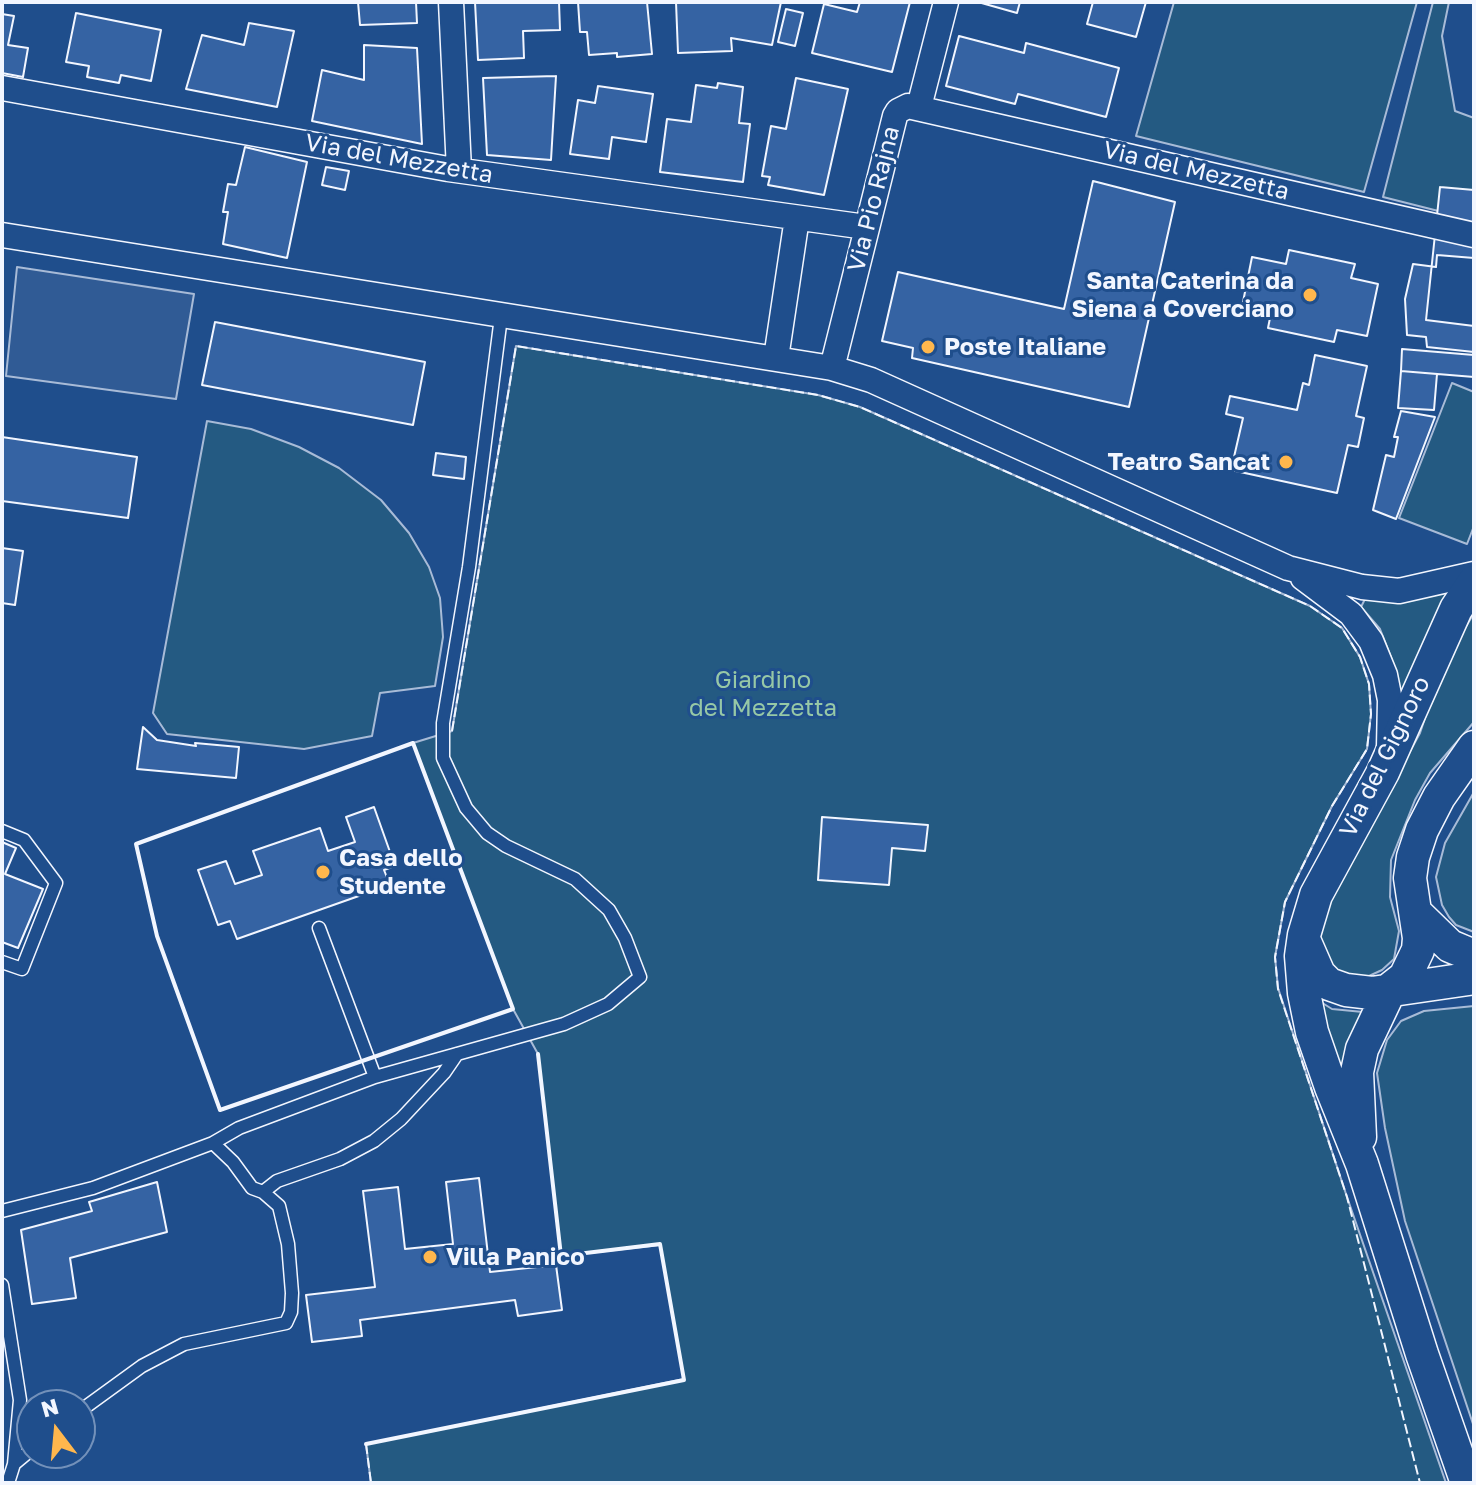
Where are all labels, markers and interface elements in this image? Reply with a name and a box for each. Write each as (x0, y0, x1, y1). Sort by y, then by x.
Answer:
street label: Via Pio Rajna (842, 123, 906, 275)
street label: Via del Mezzetta (303, 128, 495, 190)
street label: Via del Mezzetta (1100, 136, 1292, 206)
place label: Santa Caterina da Siena a Coverciano (1072, 267, 1294, 323)
marker: Santa Caterina da Siena a Coverciano (1301, 286, 1319, 304)
place label: Poste Italiane (944, 333, 1106, 361)
marker: Poste Italiane (919, 338, 937, 356)
place label: Teatro Sancat (1107, 448, 1270, 476)
marker: Teatro Sancat (1277, 453, 1295, 471)
park label: Giardino del Mezzetta (689, 666, 837, 722)
street label: Via del Gignoro (1334, 672, 1436, 842)
place label: Casa dello Studente (339, 844, 463, 900)
marker: Casa dello Studente (314, 863, 332, 881)
place label: Villa Panico (446, 1243, 585, 1271)
marker: Villa Panico (421, 1248, 439, 1266)
north arrow (16, 1389, 96, 1469)
text: N (38, 1392, 62, 1423)

